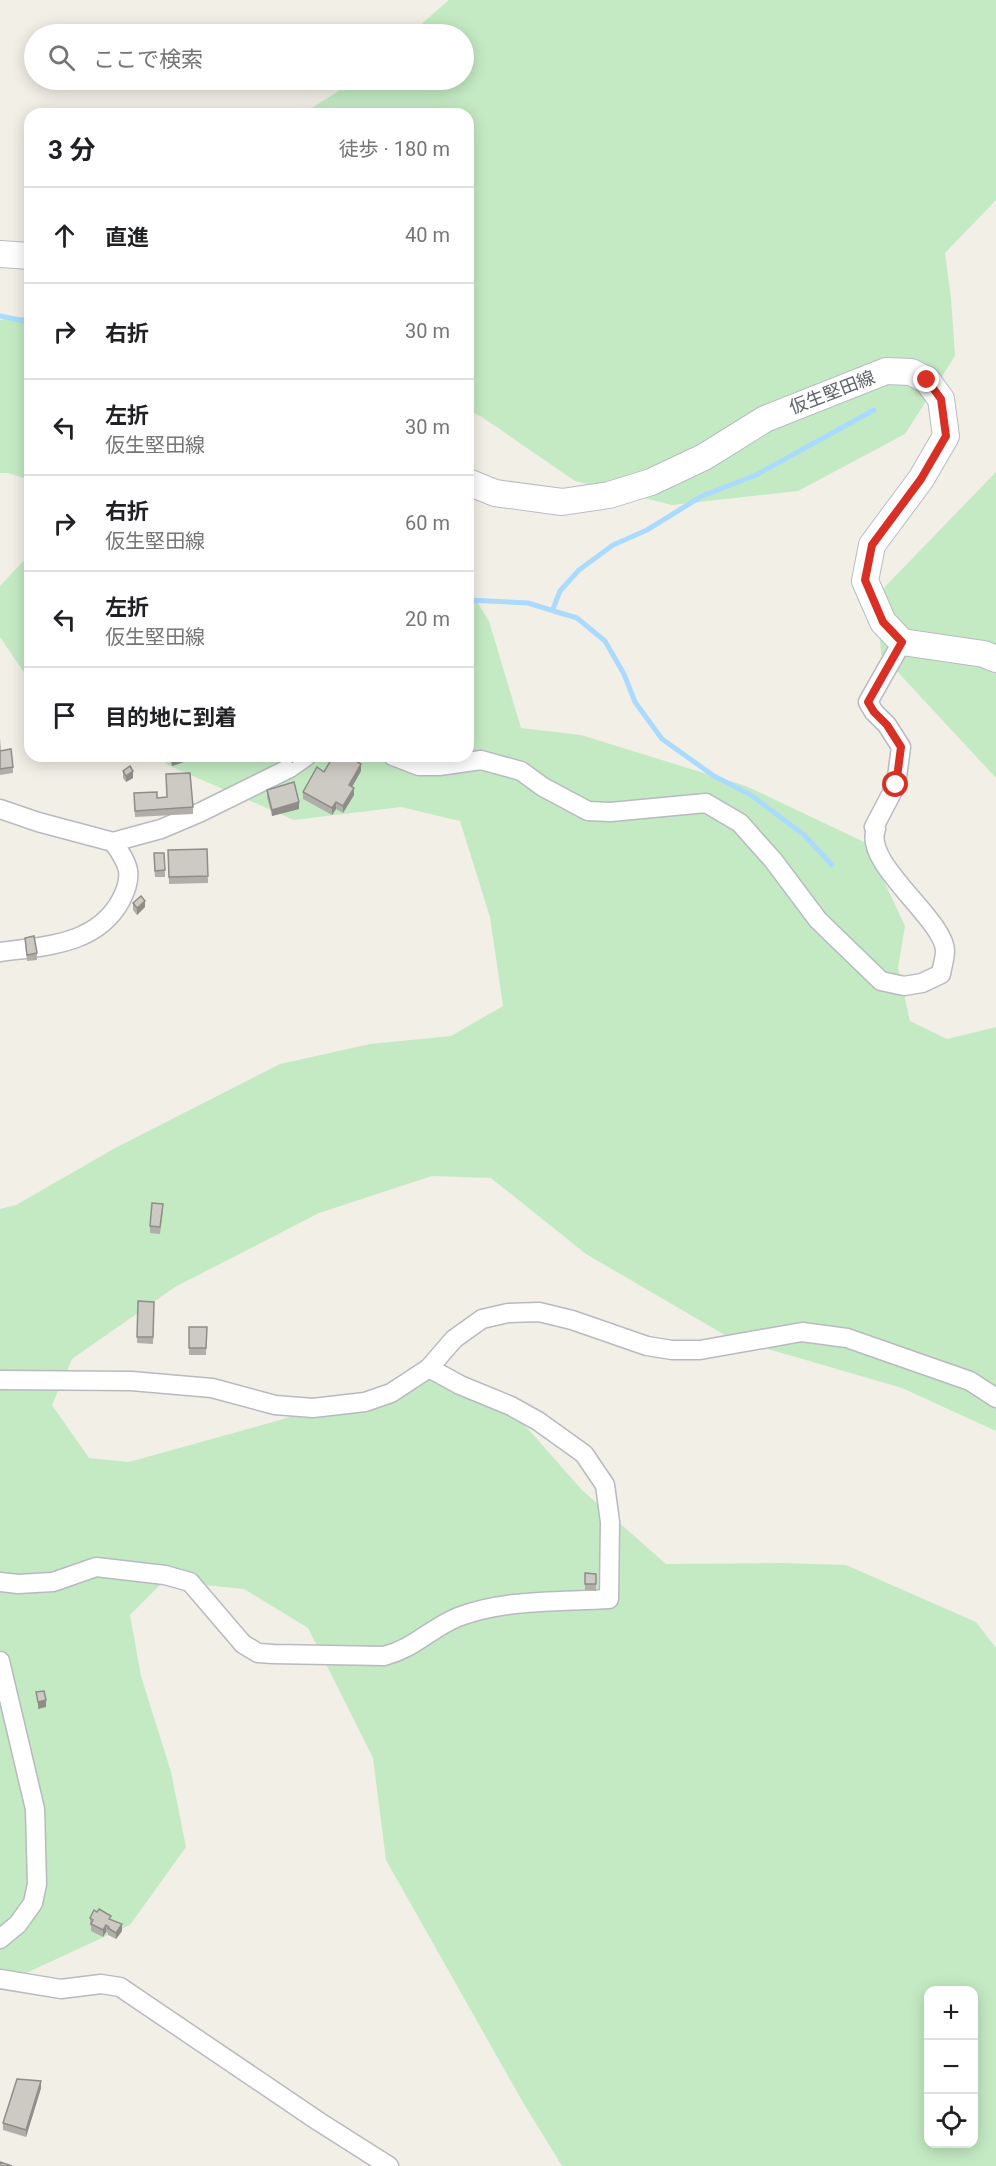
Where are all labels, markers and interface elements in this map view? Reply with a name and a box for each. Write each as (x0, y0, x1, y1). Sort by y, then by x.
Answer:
search box (24, 24, 474, 90)
icon: search (45, 41, 78, 74)
text: ここで検索 (93, 47, 203, 72)
text: 3 分 (48, 135, 95, 165)
text: 徒歩 · 180 m (339, 137, 450, 161)
icon: ahead (48, 219, 81, 252)
text: 40 m (405, 223, 450, 247)
text: 直進 (105, 225, 149, 250)
icon: right (48, 315, 81, 348)
text: 30 m (405, 319, 450, 343)
text: 右折 (105, 321, 149, 346)
street label: 仮生堅田線 (786, 366, 878, 418)
route end (913, 366, 939, 392)
text: 左折 (105, 403, 149, 428)
icon: left (48, 411, 81, 444)
text: 30 m (405, 415, 450, 439)
text: 仮生堅田線 (105, 433, 205, 457)
text: 右折 (105, 499, 149, 524)
icon: right (48, 507, 81, 540)
text: 60 m (405, 511, 450, 535)
text: 仮生堅田線 (105, 529, 205, 553)
text: 左折 (105, 595, 149, 620)
icon: left (48, 603, 81, 636)
text: 20 m (405, 607, 450, 631)
text: 仮生堅田線 (105, 625, 205, 649)
icon: arrive (48, 699, 81, 732)
text: 目的地に到着 (105, 705, 237, 730)
route start (882, 771, 908, 797)
map controls (924, 1986, 978, 2148)
button: + (924, 1986, 978, 2040)
button: − (924, 2040, 978, 2094)
button: locate (924, 2094, 978, 2148)

